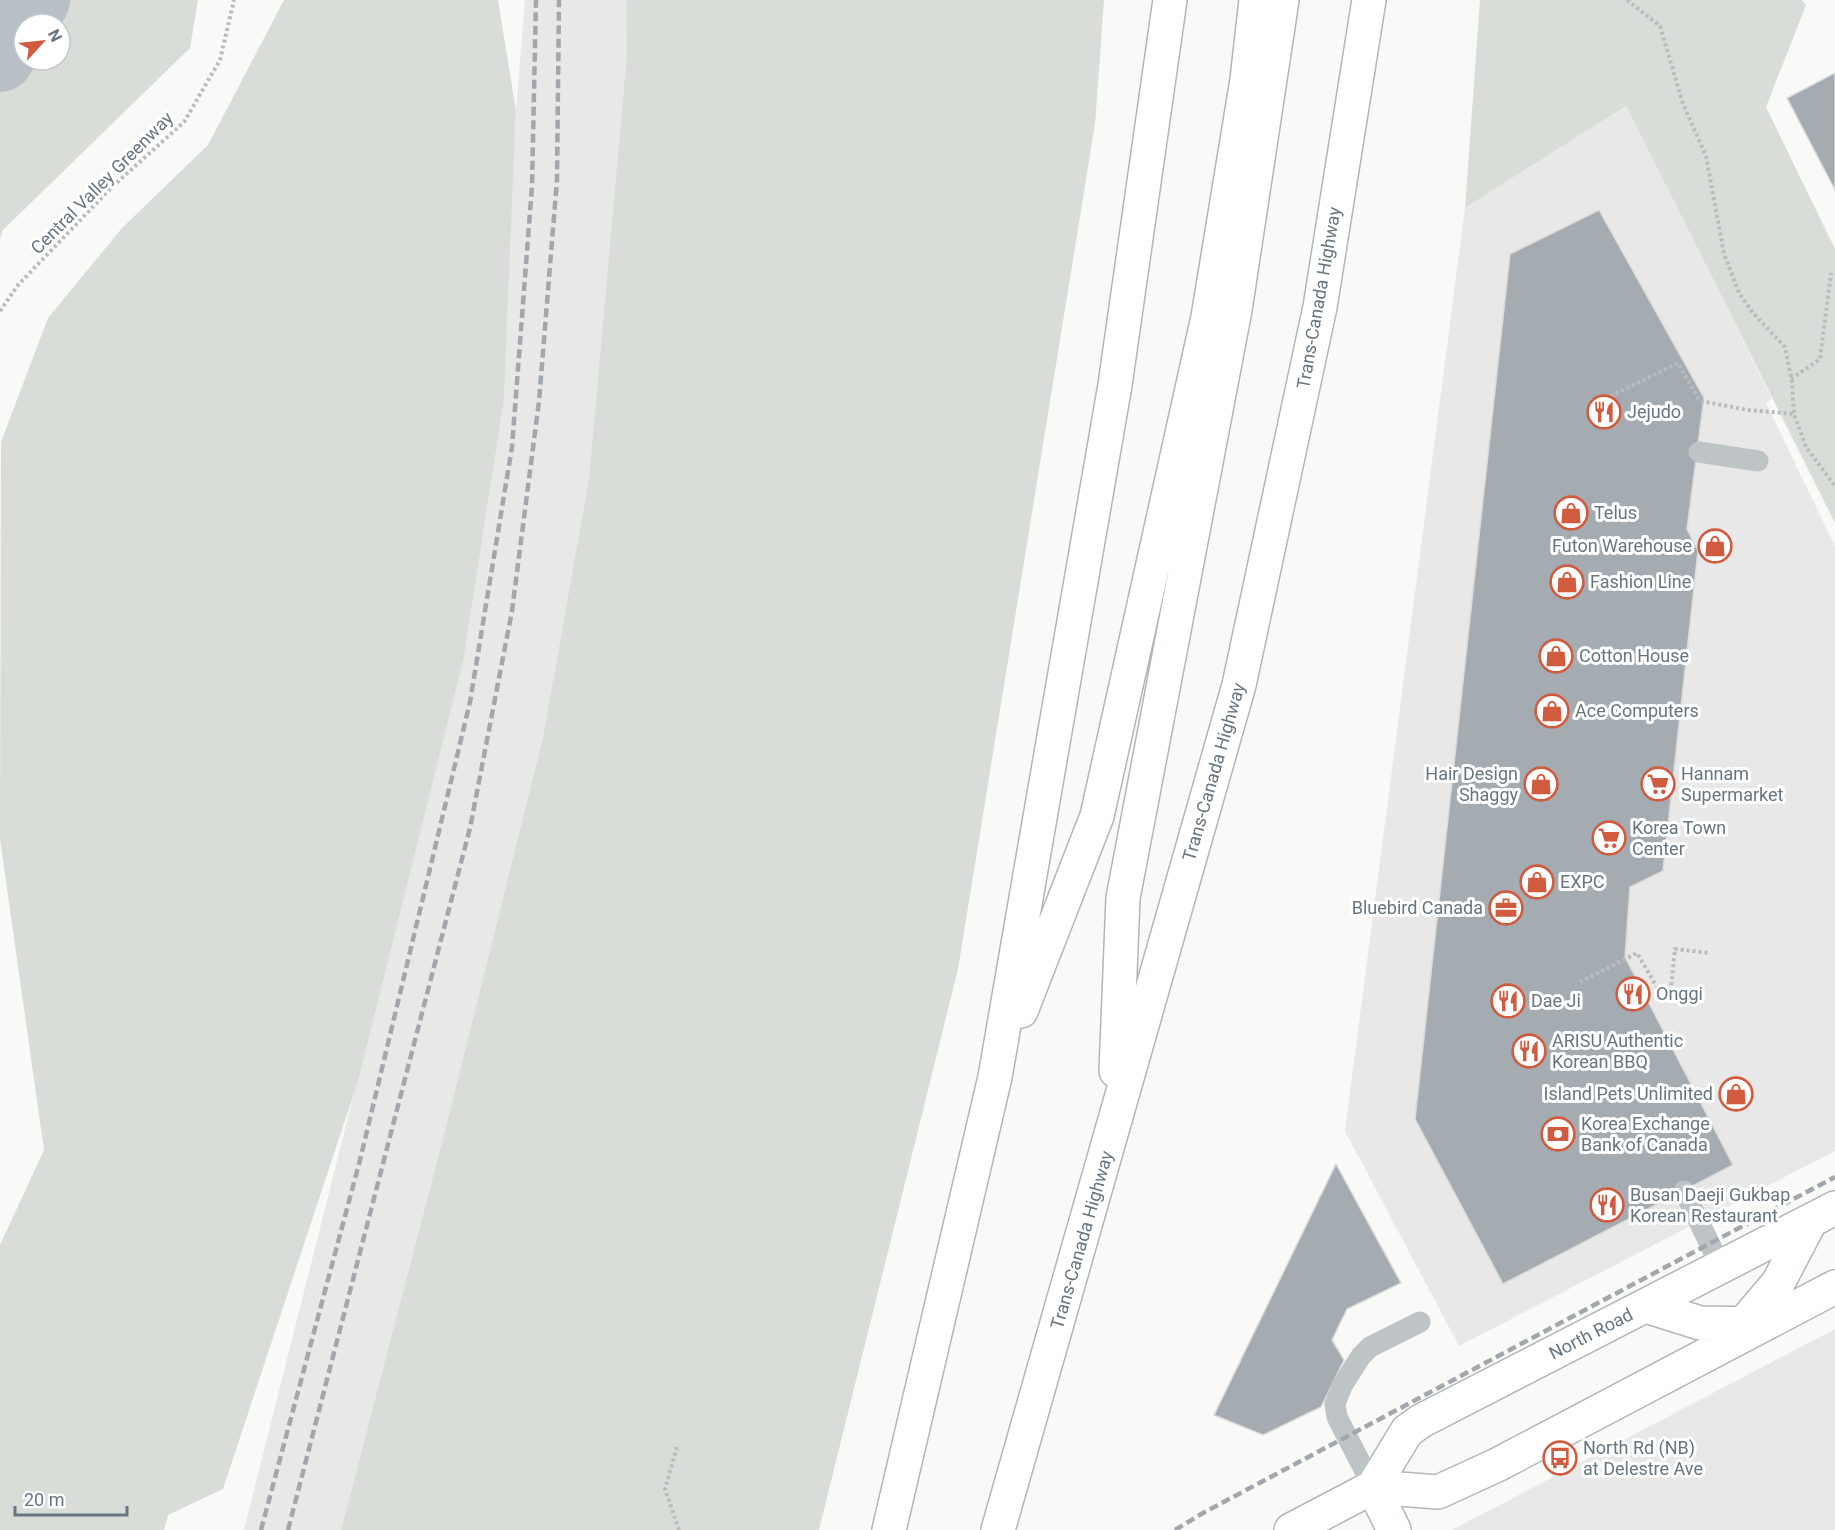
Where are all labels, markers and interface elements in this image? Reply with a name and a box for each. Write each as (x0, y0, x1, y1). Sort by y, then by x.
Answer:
north arrow (12, 12, 72, 72)
text: N (44, 26, 66, 45)
street label: Central Valley Greenway (26, 107, 177, 258)
street label: Trans-Canada Highway (1292, 205, 1345, 391)
restaurant icon: Jejudo (1586, 394, 1622, 430)
place label: Jejudo (1627, 401, 1681, 422)
shop icon: Telus (1553, 495, 1589, 531)
place label: Telus (1594, 502, 1637, 523)
shop icon: Futon Warehouse (1697, 528, 1733, 564)
place label: Futon Warehouse (1552, 535, 1692, 556)
shop icon: Fashion Line (1549, 564, 1585, 600)
place label: Fashion Line (1590, 571, 1691, 592)
shop icon: Cotton House (1538, 638, 1574, 674)
place label: Cotton House (1579, 645, 1689, 666)
street label: Trans-Canada Highway (1178, 680, 1249, 863)
shop icon: Ace Computers (1534, 693, 1570, 729)
place label: Ace Computers (1575, 700, 1699, 721)
place label: Hair Design Shaggy (1425, 763, 1518, 805)
place label: Hannam Supermarket (1681, 763, 1784, 805)
shop icon: Hair Design Shaggy (1523, 766, 1559, 802)
supermarket icon: Hannam Supermarket (1640, 766, 1676, 802)
place label: Korea Town Center (1632, 817, 1726, 859)
supermarket icon: Korea Town Center (1591, 820, 1627, 856)
shop icon: EXPC (1519, 864, 1555, 900)
place label: EXPC (1560, 871, 1605, 892)
office icon: Bluebird Canada (1488, 890, 1524, 926)
place label: Bluebird Canada (1352, 897, 1483, 918)
restaurant icon: Onggi (1615, 976, 1651, 1012)
restaurant icon: Dae Ji (1490, 983, 1526, 1019)
place label: Onggi (1656, 983, 1703, 1004)
place label: Dae Ji (1531, 990, 1581, 1011)
place label: ARISU Authentic Korean BBQ (1552, 1030, 1683, 1072)
restaurant icon: ARISU Authentic Korean BBQ (1511, 1033, 1547, 1069)
shop icon: Island Pets Unlimited (1718, 1076, 1754, 1112)
place label: Island Pets Unlimited (1544, 1083, 1713, 1104)
place label: Korea Exchange Bank of Canada (1581, 1113, 1710, 1155)
bank icon: Korea Exchange Bank of Canada (1540, 1116, 1576, 1152)
street label: Trans-Canada Highway (1046, 1148, 1117, 1331)
place label: Busan Daeji Gukbap Korean Restaurant (1630, 1184, 1790, 1226)
restaurant icon: Busan Daeji Gukbap Korean Restaurant (1589, 1187, 1625, 1223)
street label: North Road (1545, 1303, 1636, 1364)
place label: North Rd (NB) at Delestre Ave (1583, 1437, 1703, 1479)
bus stop icon: North Rd (NB) at Delestre Ave (1542, 1440, 1578, 1476)
scale bar (15, 1479, 128, 1517)
text: 20 m (24, 1489, 64, 1510)

